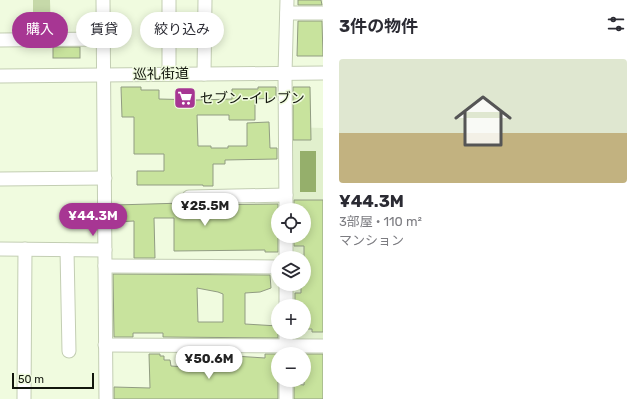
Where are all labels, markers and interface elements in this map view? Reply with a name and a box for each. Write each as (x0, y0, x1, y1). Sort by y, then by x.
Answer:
chip: 購入 (12, 12, 68, 48)
chip: 賃貸 (76, 12, 132, 48)
chip: 絞り込み (140, 12, 224, 48)
icon: filters (605, 13, 627, 35)
text: 3件の物件 (339, 16, 418, 36)
street label: 巡礼街道 (133, 65, 189, 83)
supermarket icon: セブン-イレブン (172, 85, 198, 111)
icon: home (447, 85, 519, 157)
place label: セブン-イレブン (200, 90, 305, 107)
text: ¥44.3M (339, 191, 404, 211)
pin: ¥25.5M (172, 193, 238, 227)
text: ¥25.5M (181, 198, 229, 213)
pin: ¥44.3M (60, 203, 126, 237)
map controls (271, 203, 311, 387)
button: locate (271, 203, 311, 243)
text: ¥44.3M (68, 208, 118, 223)
text: 3部屋 · 110 m² (339, 214, 422, 229)
text: マンション (339, 233, 404, 248)
button: layers (271, 251, 311, 291)
button: + (271, 299, 311, 339)
pin: ¥50.6M (176, 346, 242, 380)
button: − (271, 347, 311, 387)
text: ¥50.6M (185, 351, 233, 366)
scale bar (12, 371, 94, 390)
text: 50 m (18, 373, 44, 386)

